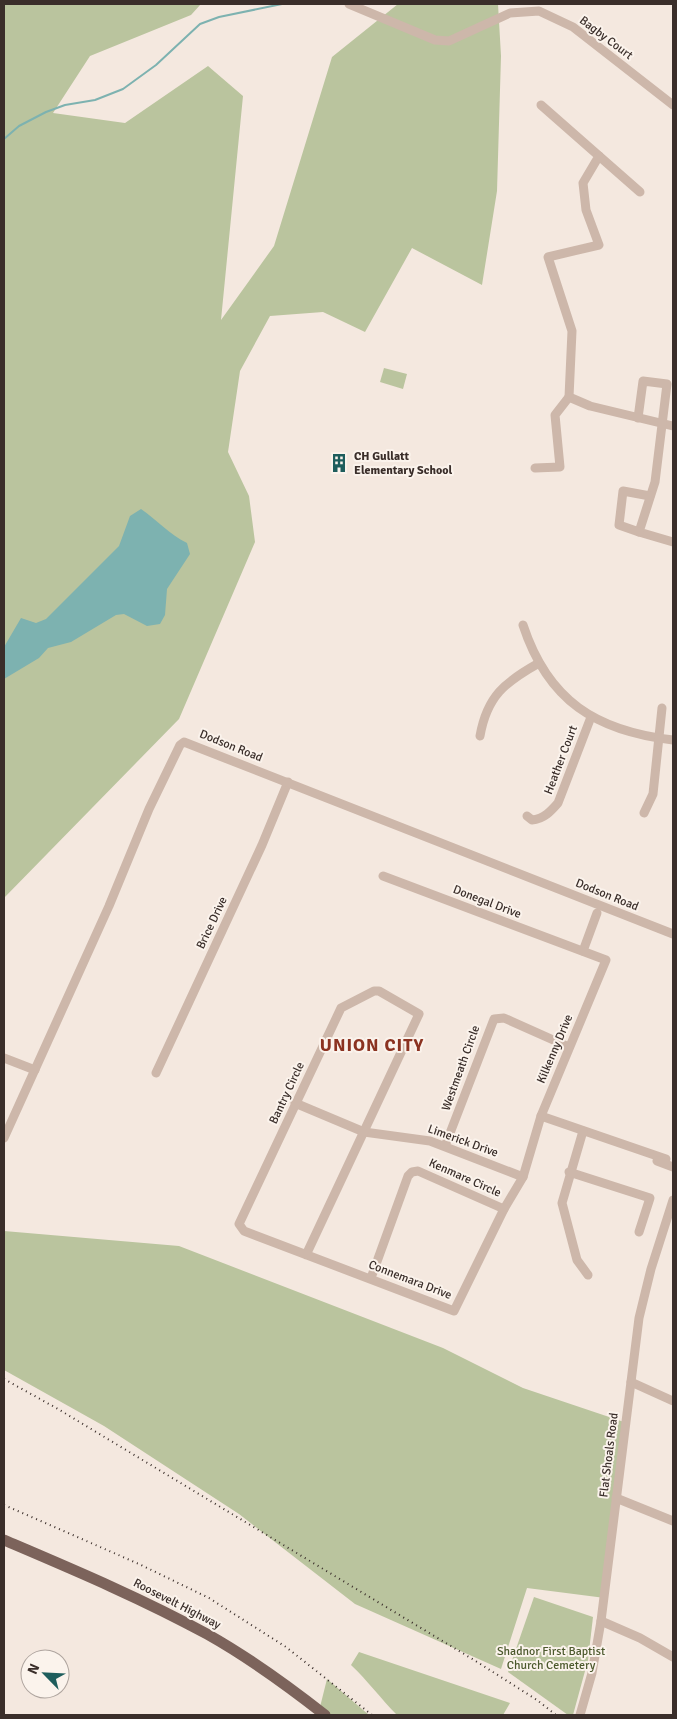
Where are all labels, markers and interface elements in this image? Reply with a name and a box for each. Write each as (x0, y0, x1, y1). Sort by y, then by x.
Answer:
street label: Bagby Court (576, 13, 636, 63)
place label: CH Gullatt Elementary School (354, 449, 453, 478)
building icon: CH Gullatt Elementary School (328, 452, 350, 474)
street label: Heather Court (541, 723, 581, 797)
street label: Dodson Road (197, 727, 265, 765)
street label: Dodson Road (573, 876, 641, 914)
street label: Donegal Drive (451, 882, 523, 922)
street label: Brice Drive (193, 894, 231, 952)
street label: Kilkenny Drive (534, 1012, 576, 1086)
street label: Westmeath Circle (439, 1023, 483, 1113)
district label: UNION CITY (320, 1034, 424, 1056)
street label: Bantry Circle (266, 1060, 308, 1126)
street label: Limerick Drive (426, 1121, 500, 1161)
street label: Kenmare Circle (426, 1155, 504, 1201)
street label: Connemara Drive (366, 1257, 454, 1303)
street label: Flat Shoals Road (596, 1412, 622, 1498)
street label: Roosevelt Highway (131, 1575, 224, 1633)
park label: Shadnor First Baptist Church Cemetery (497, 1644, 605, 1673)
north arrow (20, 1649, 70, 1699)
text: N (24, 1661, 43, 1677)

